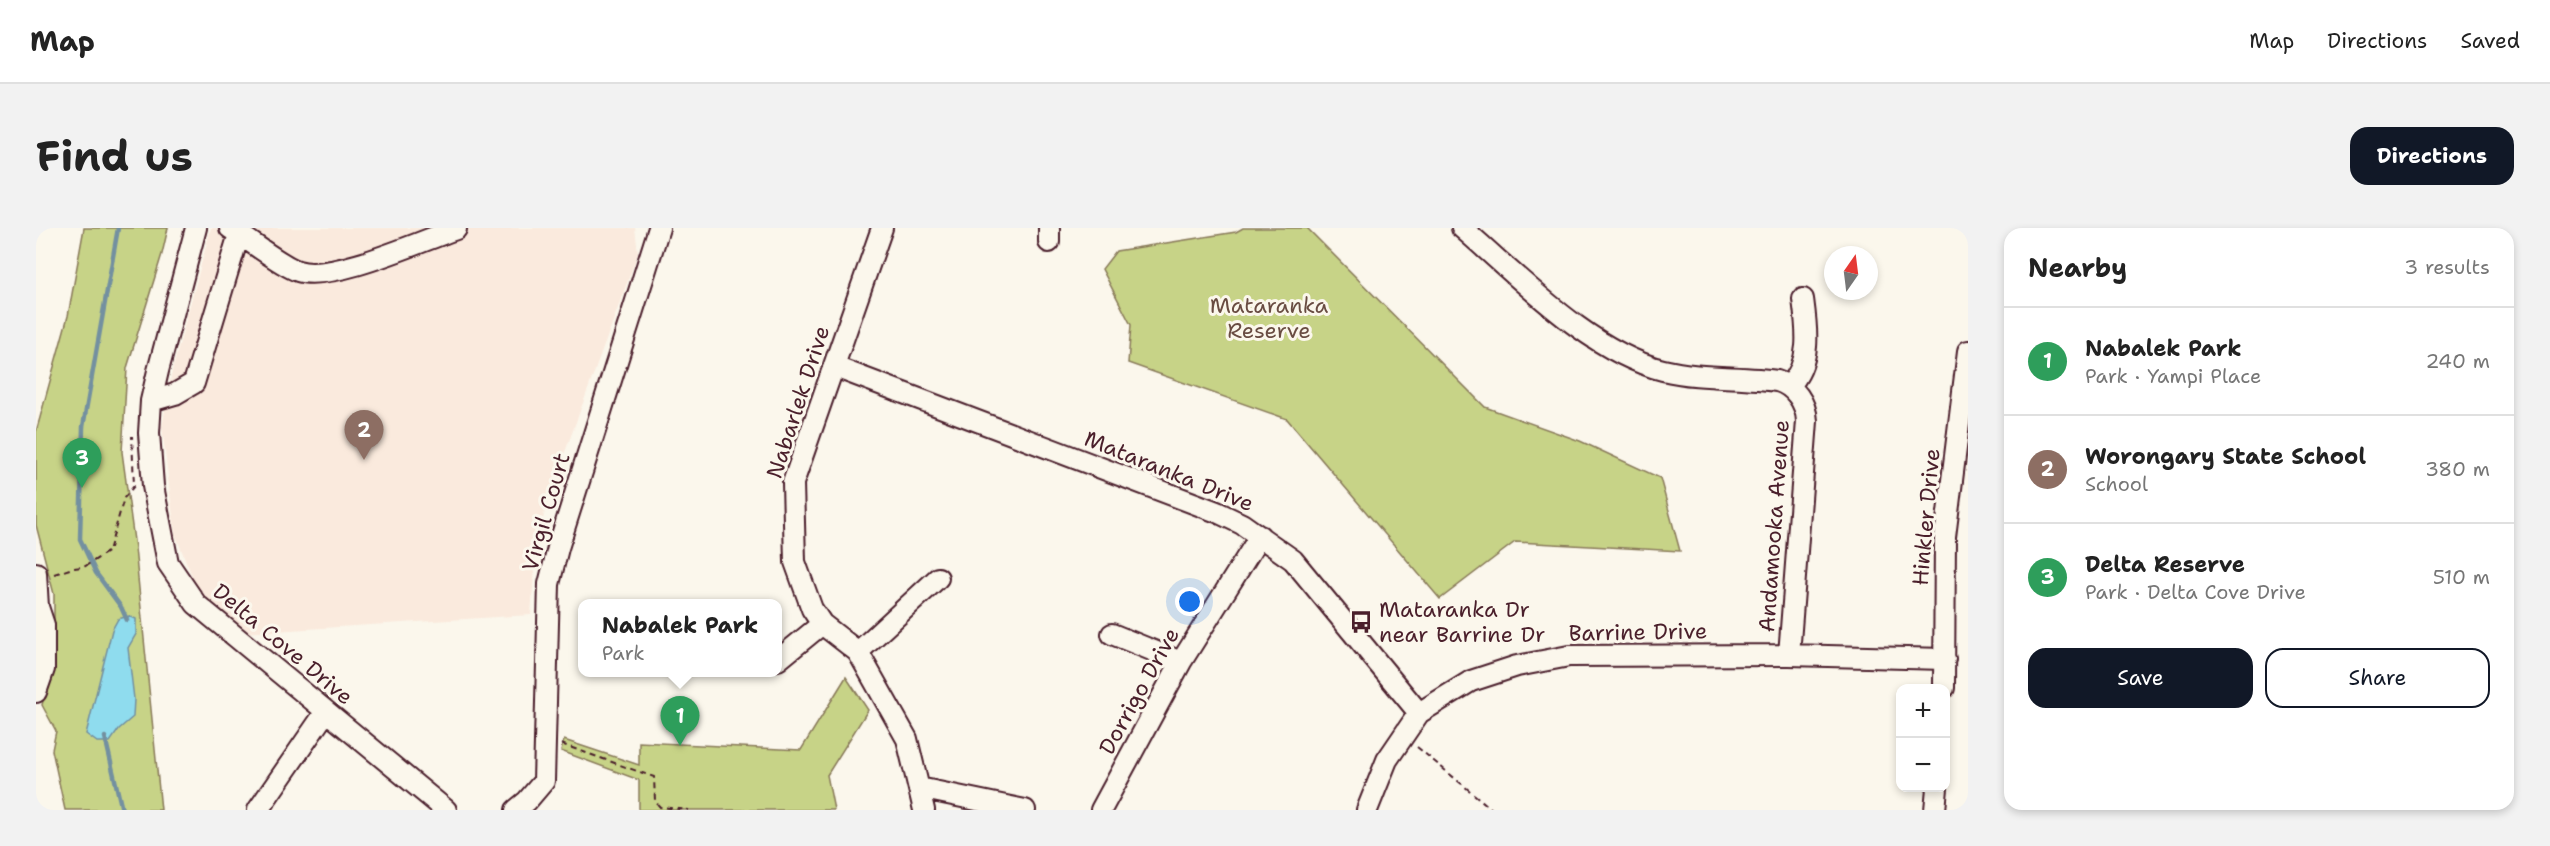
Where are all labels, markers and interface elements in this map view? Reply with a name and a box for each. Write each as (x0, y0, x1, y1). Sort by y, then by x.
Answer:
text: Map (30, 22, 95, 60)
text: Map (2249, 27, 2294, 55)
text: Directions (2327, 27, 2427, 55)
text: Saved (2460, 27, 2520, 55)
button: Directions (2350, 127, 2514, 185)
text: Find us (36, 128, 193, 184)
north arrow (1824, 246, 1878, 300)
text: Nearby (2028, 250, 2127, 285)
text: 3 results (2404, 254, 2490, 280)
park label: Mataranka Reserve (1210, 291, 1329, 345)
street label: Nabarlek Drive (760, 322, 836, 482)
text: Nabalek Park (2085, 334, 2242, 363)
text: 1 (2043, 348, 2052, 374)
text: 240 m (2425, 348, 2490, 374)
text: Park · Yampi Place (2085, 363, 2261, 389)
pin: 2 (344, 410, 384, 460)
street label: Andamooka Avenue (1752, 419, 1796, 633)
street label: Mataranka Drive (1080, 424, 1258, 518)
pin: 3 (62, 438, 102, 488)
text: Worongary State School (2085, 442, 2366, 471)
street label: Hinkler Drive (1906, 447, 1946, 587)
street label: Virgil Court (515, 449, 577, 575)
text: 2 (2041, 456, 2055, 482)
text: 380 m (2425, 456, 2490, 482)
text: School (2085, 471, 2148, 497)
text: Delta Reserve (2085, 550, 2245, 579)
text: 3 (2041, 564, 2055, 590)
text: 510 m (2433, 564, 2490, 590)
street label: Delta Cove Drive (207, 577, 359, 711)
text: Park · Delta Cove Drive (2085, 579, 2306, 605)
your location (1175, 587, 1204, 616)
place label: Mataranka Dr near Barrine Dr (1379, 595, 1545, 649)
popup (578, 599, 782, 677)
bus stop icon: Mataranka Dr near Barrine Dr (1348, 609, 1374, 635)
text: Nabalek Park (602, 611, 758, 640)
street label: Barrine Drive (1568, 616, 1708, 648)
street label: Dorrigo Drive (1092, 622, 1186, 760)
text: Park (602, 640, 645, 666)
button: Save (2028, 648, 2253, 708)
button: Share (2265, 648, 2490, 708)
map controls (1896, 684, 1950, 792)
button: + (1896, 684, 1950, 738)
pin: 1 (660, 696, 700, 746)
button: − (1896, 738, 1950, 792)

